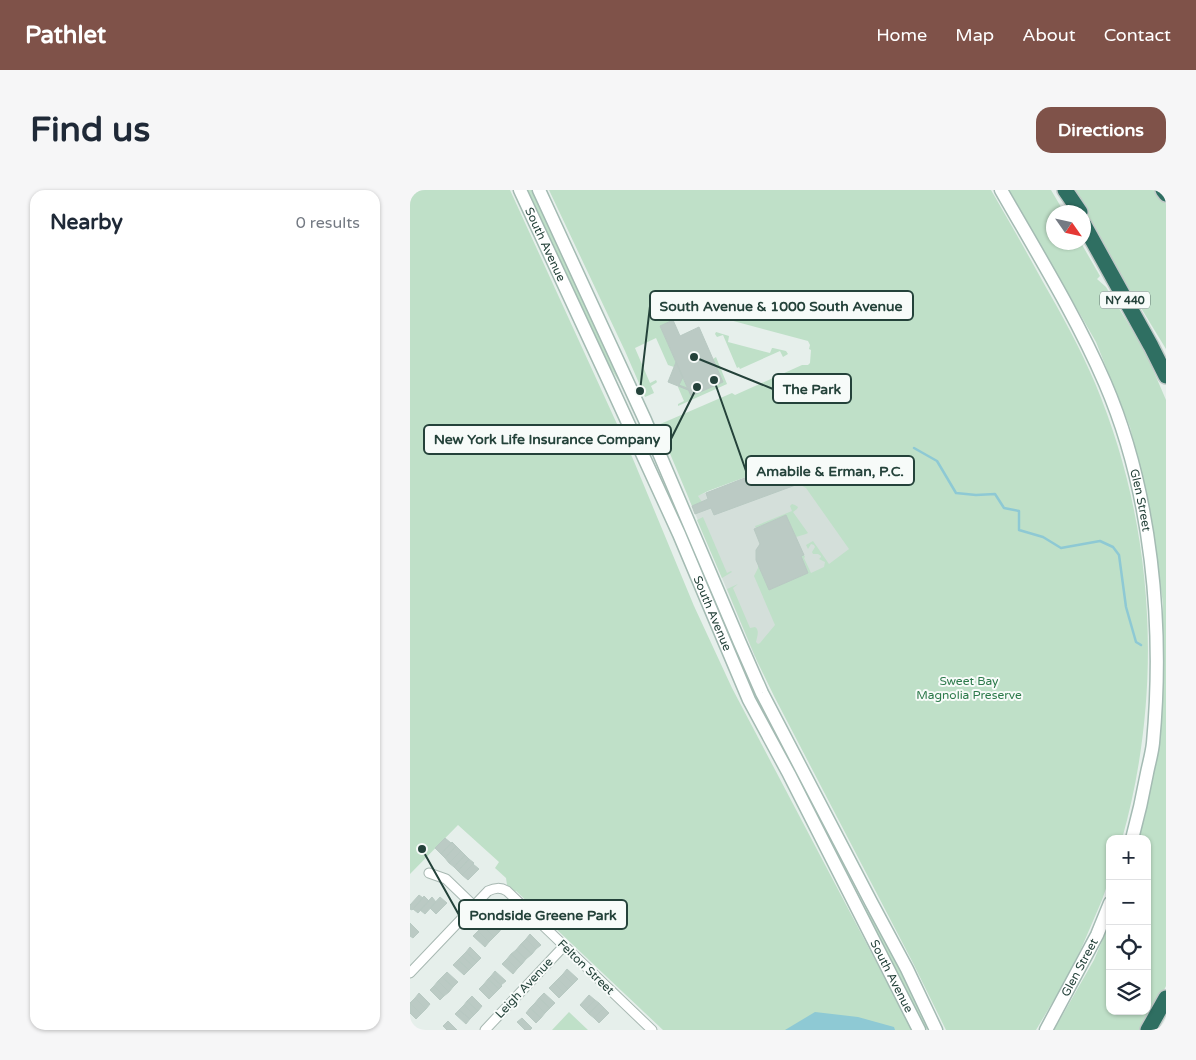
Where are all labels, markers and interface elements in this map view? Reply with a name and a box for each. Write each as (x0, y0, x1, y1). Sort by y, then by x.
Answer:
text: Pathlet (25, 21, 106, 50)
text: Home (876, 24, 927, 46)
text: Map (955, 24, 994, 46)
text: About (1022, 24, 1076, 46)
text: Contact (1104, 24, 1171, 46)
button: Directions (1036, 107, 1166, 153)
text: Find us (30, 109, 150, 151)
street label: South Avenue (522, 205, 569, 284)
north arrow (1046, 205, 1091, 250)
text: Nearby (50, 210, 123, 235)
text: 0 results (296, 213, 360, 233)
callout: South Avenue & 1000 South Avenue (650, 291, 913, 320)
road number: NY 440 (1100, 292, 1150, 308)
text: South Avenue & 1000 South Avenue (660, 298, 903, 315)
callout: The Park (773, 374, 851, 403)
text: The Park (782, 381, 842, 398)
callout: New York Life Insurance Company (424, 425, 671, 454)
text: New York Life Insurance Company (434, 431, 661, 448)
callout: Amabile & Erman, P.C. (746, 456, 914, 485)
text: Amabile & Erman, P.C. (756, 463, 904, 480)
street label: Glen Street (1127, 467, 1154, 533)
street label: South Avenue (690, 574, 735, 653)
park label: Sweet Bay Magnolia Preserve (916, 674, 1022, 702)
map controls (1106, 835, 1151, 1015)
button: + (1106, 835, 1151, 880)
button: − (1106, 880, 1151, 925)
callout: Pondside Greene Park (459, 900, 627, 929)
text: Pondside Greene Park (469, 907, 617, 924)
button: locate (1106, 925, 1151, 970)
street label: Glen Street (1058, 936, 1101, 999)
street label: Felton Street (555, 937, 617, 998)
street label: South Avenue (867, 937, 916, 1015)
street label: Leigh Avenue (492, 955, 556, 1021)
button: layers (1106, 970, 1151, 1015)

